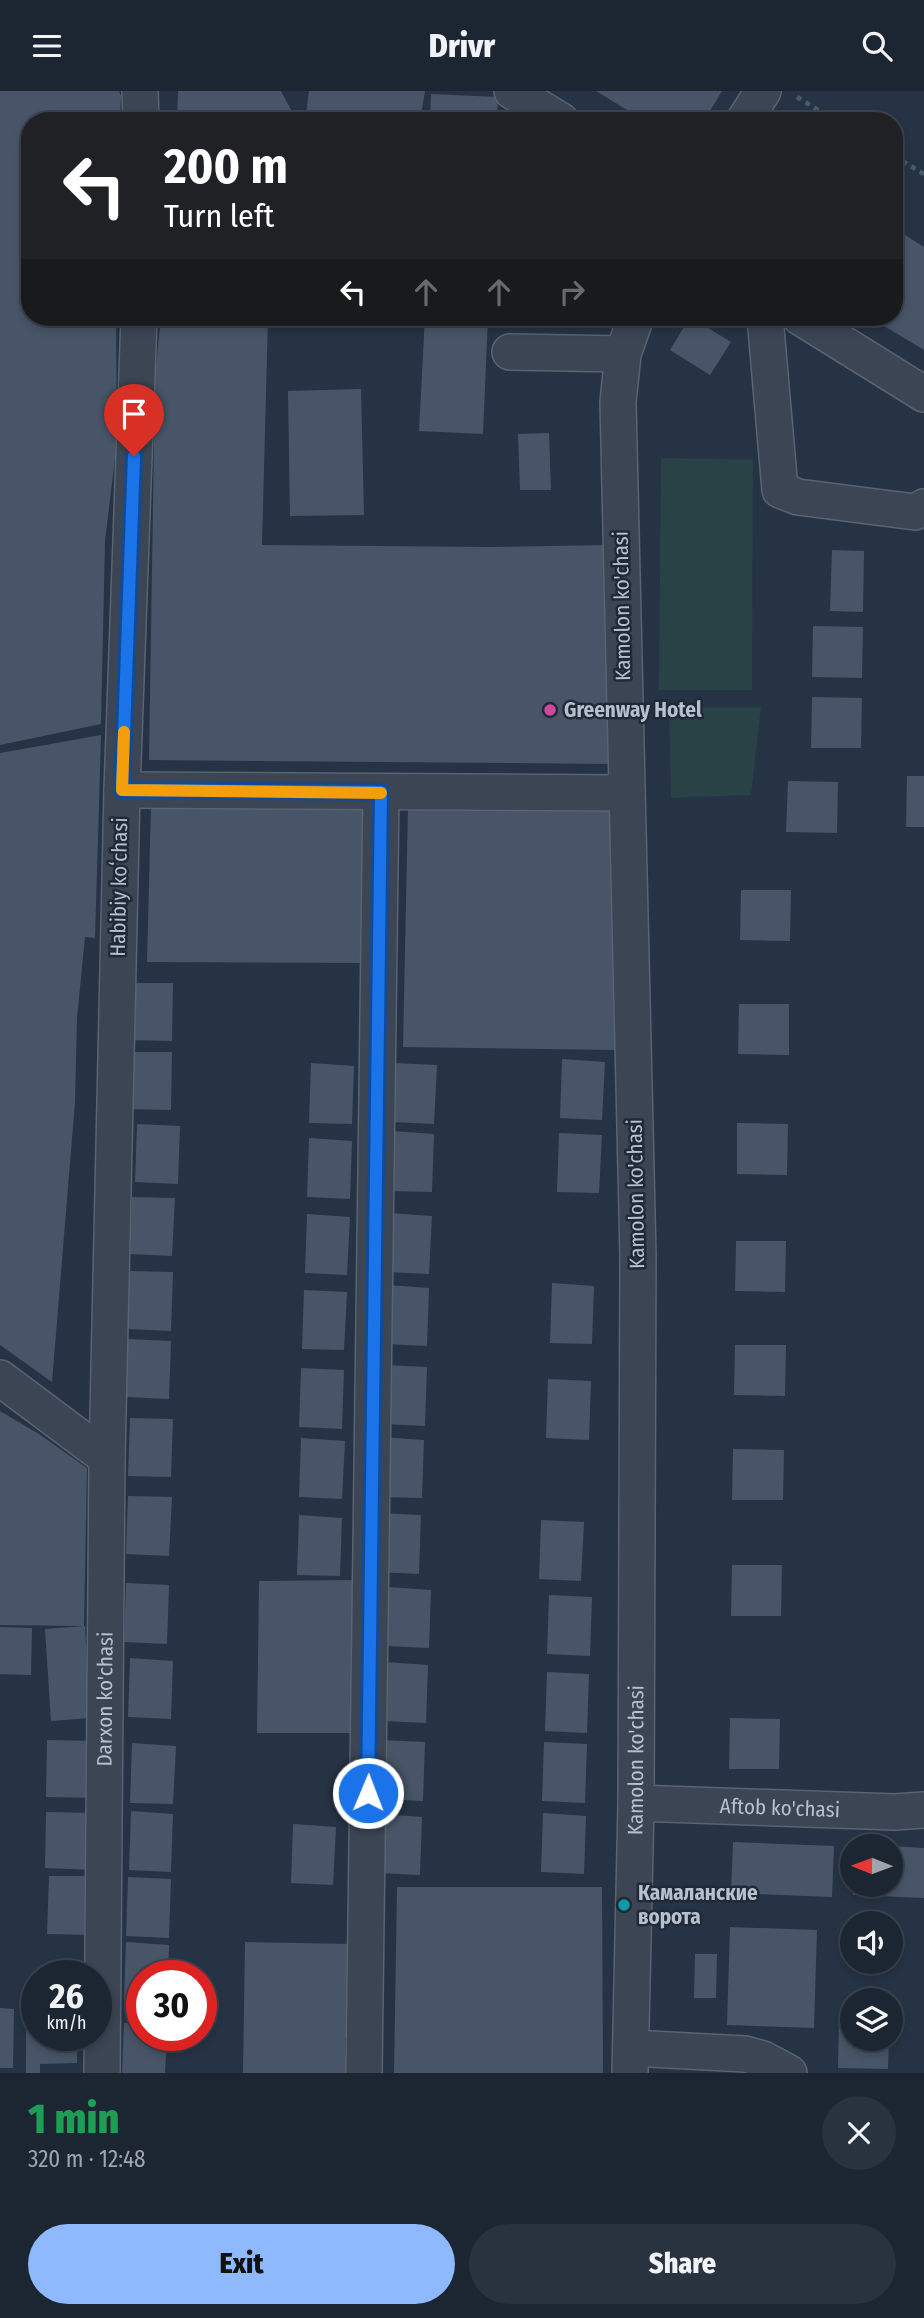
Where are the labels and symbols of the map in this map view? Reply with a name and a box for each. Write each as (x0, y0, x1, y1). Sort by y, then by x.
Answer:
pin (104, 384, 164, 456)
street label: Kamolon ko'chasi (608, 531, 636, 681)
place label: Greenway Hotel (564, 697, 702, 723)
marker: Greenway Hotel (542, 702, 558, 718)
street label: Habibiy koʻchasi (105, 817, 133, 957)
street label: Kamolon ko'chasi (622, 1119, 650, 1269)
street label: Darxon ko'chasi (91, 1632, 119, 1766)
street label: Kamolon ko'chasi (622, 1685, 649, 1835)
position arrow (331, 1756, 405, 1830)
street label: Aftob ko'chasi (719, 1793, 840, 1823)
north arrow (840, 1834, 903, 1897)
place label: Камаланские ворота (638, 1880, 758, 1930)
marker: Камаланские ворота (616, 1897, 632, 1913)
speed limit sign: 30 (126, 1960, 217, 2051)

